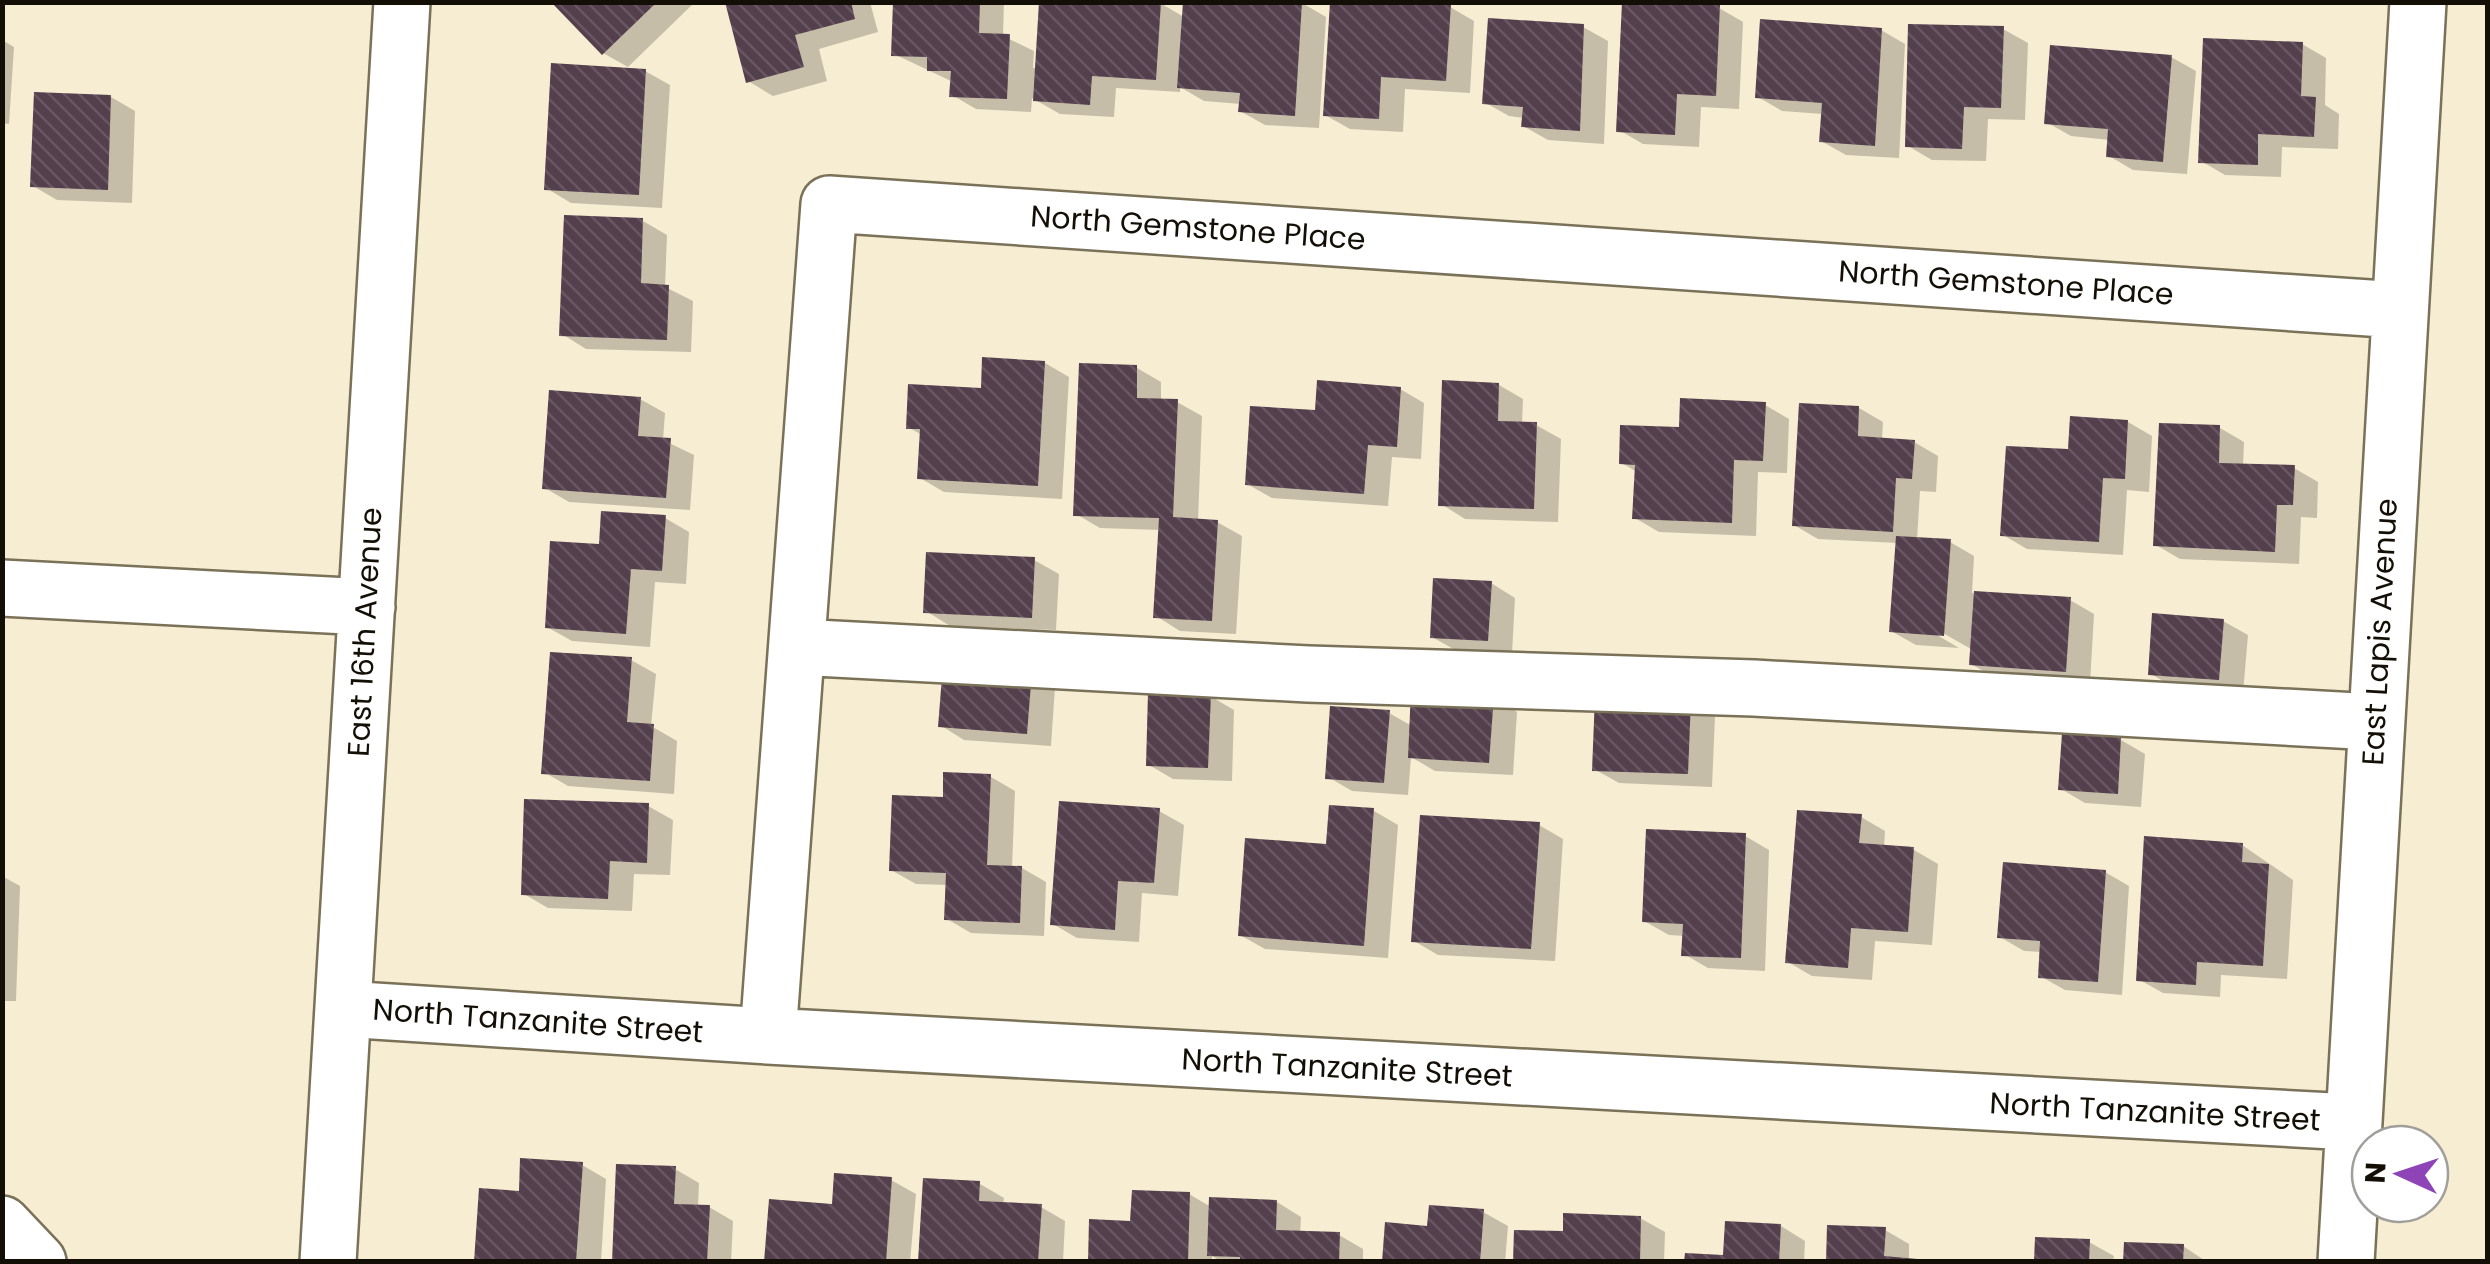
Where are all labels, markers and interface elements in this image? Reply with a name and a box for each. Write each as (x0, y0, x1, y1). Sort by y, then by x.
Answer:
street label: North Gemstone Place (1029, 194, 1367, 261)
street label: North Gemstone Place (1837, 249, 2175, 316)
street label: East Lapis Avenue (2351, 497, 2408, 767)
street label: East 16th Avenue (336, 506, 393, 758)
street label: North Tanzanite Street (371, 988, 705, 1054)
street label: North Tanzanite Street (1181, 1037, 1514, 1098)
street label: North Tanzanite Street (1989, 1081, 2322, 1142)
north arrow (2350, 1124, 2450, 1224)
text: N (2356, 1161, 2396, 1184)

